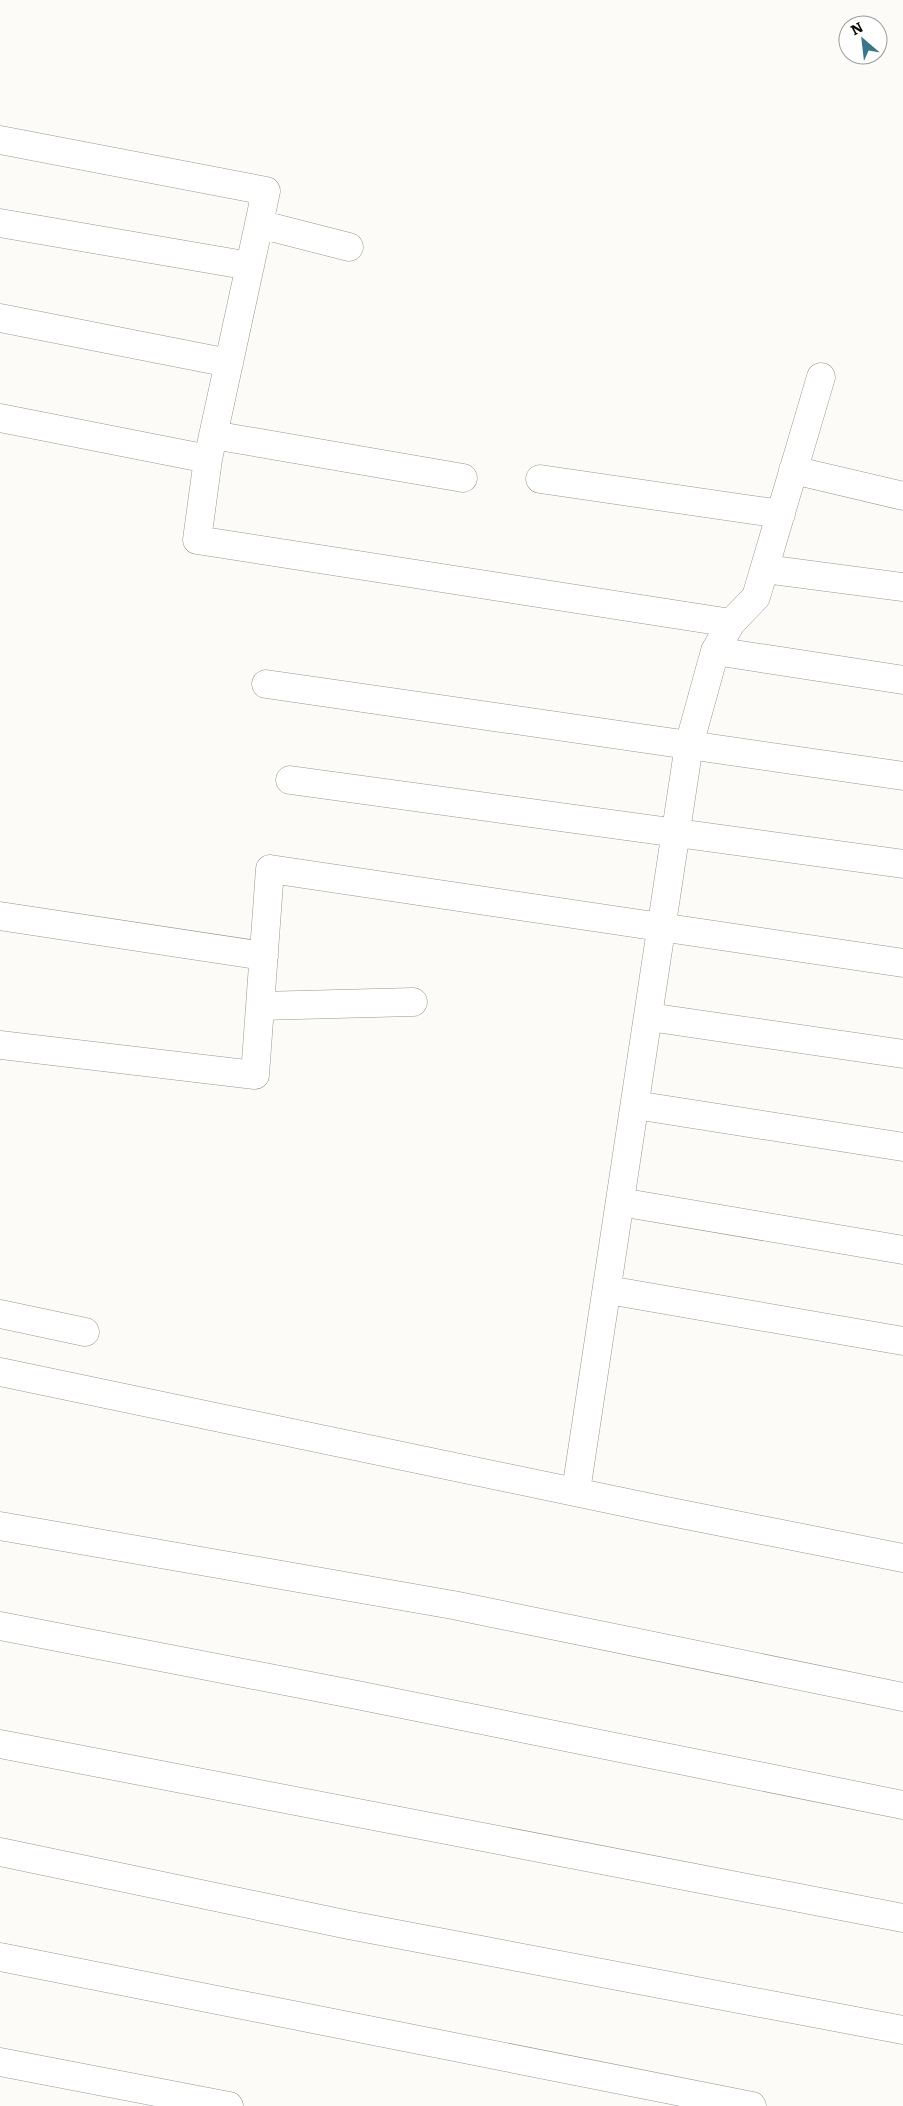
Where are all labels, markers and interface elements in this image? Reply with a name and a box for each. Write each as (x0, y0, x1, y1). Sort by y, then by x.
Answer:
north arrow (838, 15, 888, 65)
text: N (847, 16, 867, 39)

